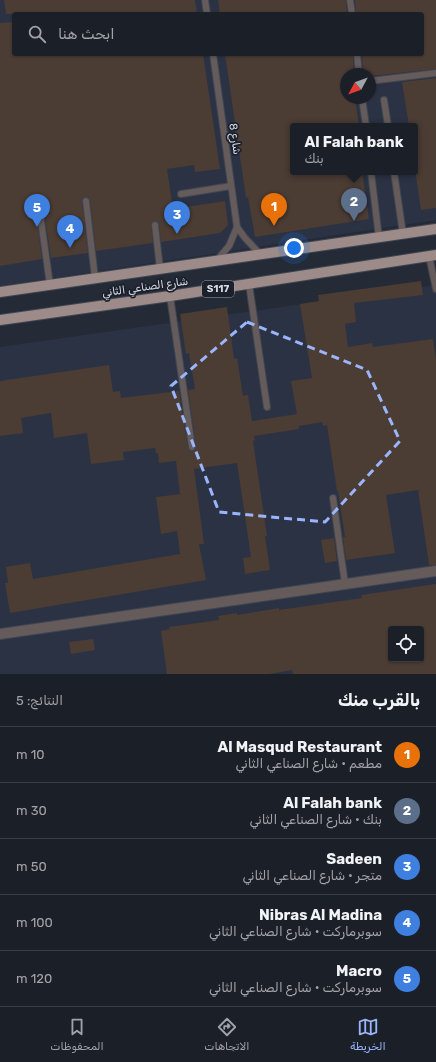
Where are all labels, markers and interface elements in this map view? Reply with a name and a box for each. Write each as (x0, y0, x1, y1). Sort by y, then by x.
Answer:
search box (12, 12, 424, 56)
icon: search (26, 23, 48, 45)
text: ابحث هنا (58, 25, 115, 43)
north arrow (340, 68, 376, 104)
street label: شارع 8 (224, 122, 244, 156)
popup (290, 123, 418, 175)
text: Al Falah bank (305, 133, 403, 151)
text: بنك (305, 151, 324, 166)
pin: 2 (341, 188, 367, 221)
pin: 1 (261, 193, 287, 226)
pin: 5 (24, 194, 50, 227)
pin: 3 (164, 201, 190, 234)
pin: 4 (57, 215, 83, 248)
your location (284, 238, 304, 258)
street label: شارع الصناعي الثاني (101, 275, 189, 301)
road number: S117 (202, 281, 234, 297)
map controls (388, 626, 424, 662)
button: locate (388, 626, 424, 662)
text: بالقرب منك (338, 690, 420, 710)
text: النتائج: 5 (16, 693, 63, 708)
text: Al Masqud Restaurant (217, 738, 382, 756)
text: 10 m (16, 747, 45, 762)
text: 1 (404, 747, 410, 762)
text: مطعم · شارع الصناعي الثاني (236, 756, 382, 771)
text: Al Falah bank (283, 794, 382, 812)
text: 30 m (16, 803, 47, 818)
text: 2 (403, 803, 411, 818)
text: بنك · شارع الصناعي الثاني (249, 812, 382, 827)
text: Sadeen (326, 850, 382, 868)
text: 50 m (16, 859, 47, 874)
text: 3 (403, 859, 411, 874)
text: متجر · شارع الصناعي الثاني (242, 868, 382, 883)
text: Nibras Al Madina (259, 906, 382, 924)
text: 100 m (16, 915, 53, 930)
text: 4 (403, 915, 411, 930)
text: سوبرماركت · شارع الصناعي الثاني (209, 924, 382, 939)
text: Macro (336, 962, 382, 980)
text: 120 m (16, 971, 52, 986)
text: 5 (403, 971, 411, 986)
text: سوبرماركت · شارع الصناعي الثاني (209, 980, 382, 995)
tab: المحفوظات (50, 1016, 104, 1053)
tab: الاتجاهات (204, 1016, 249, 1053)
tab: الخريطة (350, 1016, 386, 1053)

